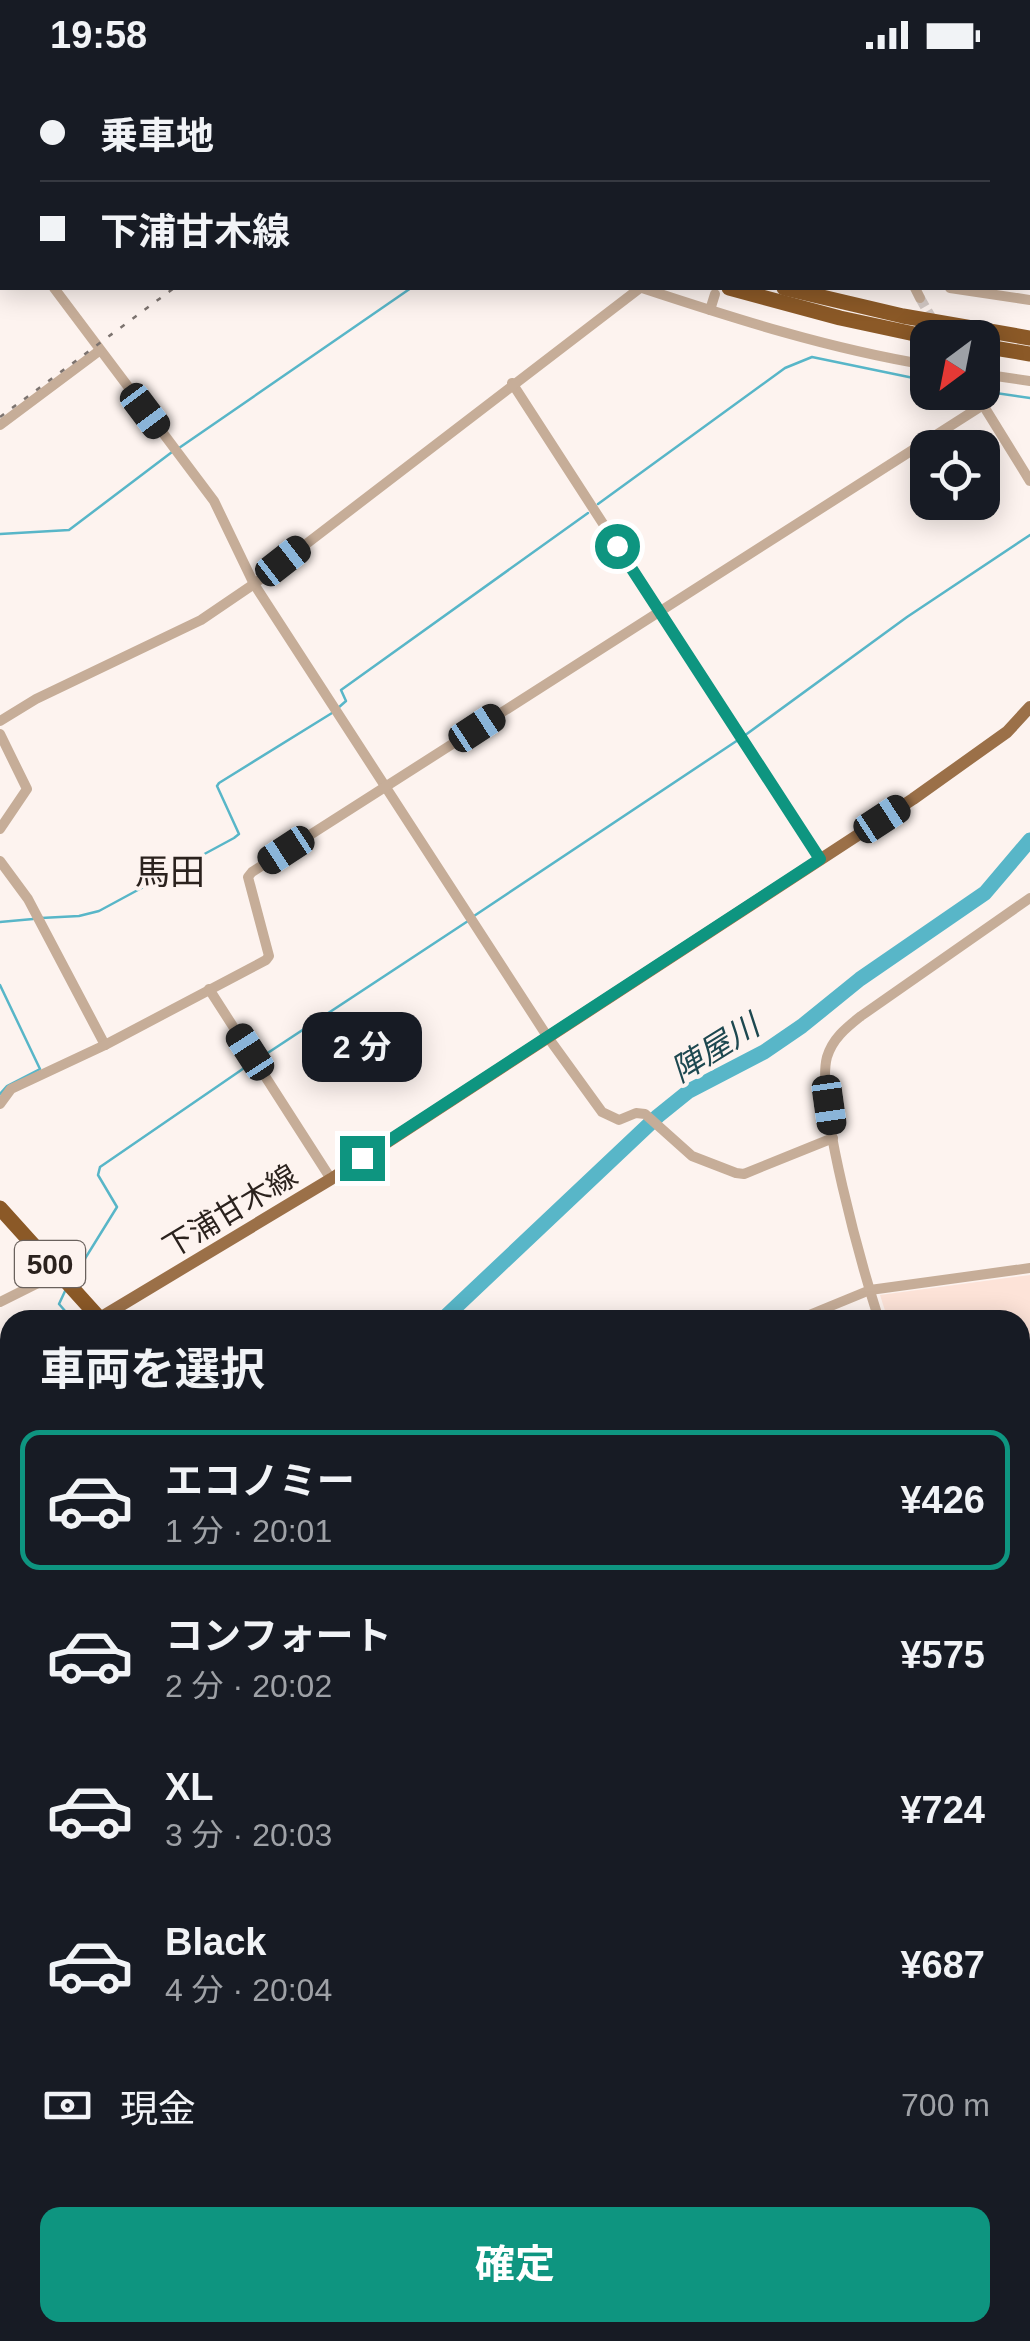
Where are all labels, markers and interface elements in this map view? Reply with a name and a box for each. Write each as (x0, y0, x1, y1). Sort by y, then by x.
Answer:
text: 19:58 (50, 14, 147, 56)
text: 乗車地 (100, 115, 214, 157)
text: 下浦甘木線 (100, 211, 290, 253)
north arrow (910, 320, 1000, 410)
map controls (910, 320, 1000, 520)
car (115, 378, 175, 444)
button: locate (910, 430, 1000, 520)
route start (595, 524, 640, 569)
car (250, 531, 316, 591)
car (444, 699, 510, 757)
car (849, 790, 915, 848)
car (253, 821, 319, 879)
district label: 馬田 (135, 852, 205, 891)
water label: 陣屋川 (665, 1006, 768, 1089)
callout: 2 分 (302, 1013, 422, 1083)
car (221, 1019, 279, 1085)
text: 2 分 (333, 1029, 391, 1065)
car (810, 1073, 848, 1137)
route end (340, 1136, 385, 1181)
street label: 下浦甘木線 (157, 1158, 303, 1264)
road number: 500 (15, 1241, 85, 1287)
text: 車両を選択 (40, 1344, 265, 1395)
icon: car (45, 1455, 135, 1545)
text: エコノミー (165, 1460, 355, 1502)
text: ¥426 (900, 1479, 985, 1521)
text: 1 分 · 20:01 (165, 1513, 332, 1549)
icon: car (45, 1610, 135, 1700)
text: コンフォート (165, 1615, 392, 1657)
text: ¥575 (900, 1634, 985, 1676)
text: 2 分 · 20:02 (165, 1668, 332, 1704)
icon: car (45, 1765, 135, 1855)
text: XL (165, 1766, 214, 1808)
text: ¥724 (900, 1789, 985, 1831)
text: 3 分 · 20:03 (165, 1817, 332, 1853)
icon: car (45, 1920, 135, 2010)
text: Black (165, 1921, 266, 1963)
text: ¥687 (900, 1944, 985, 1986)
text: 4 分 · 20:04 (165, 1972, 332, 2008)
icon: cash (40, 2078, 95, 2133)
text: 700 m (901, 2087, 990, 2123)
text: 現金 (120, 2088, 196, 2130)
button: 確定 (40, 2207, 990, 2322)

